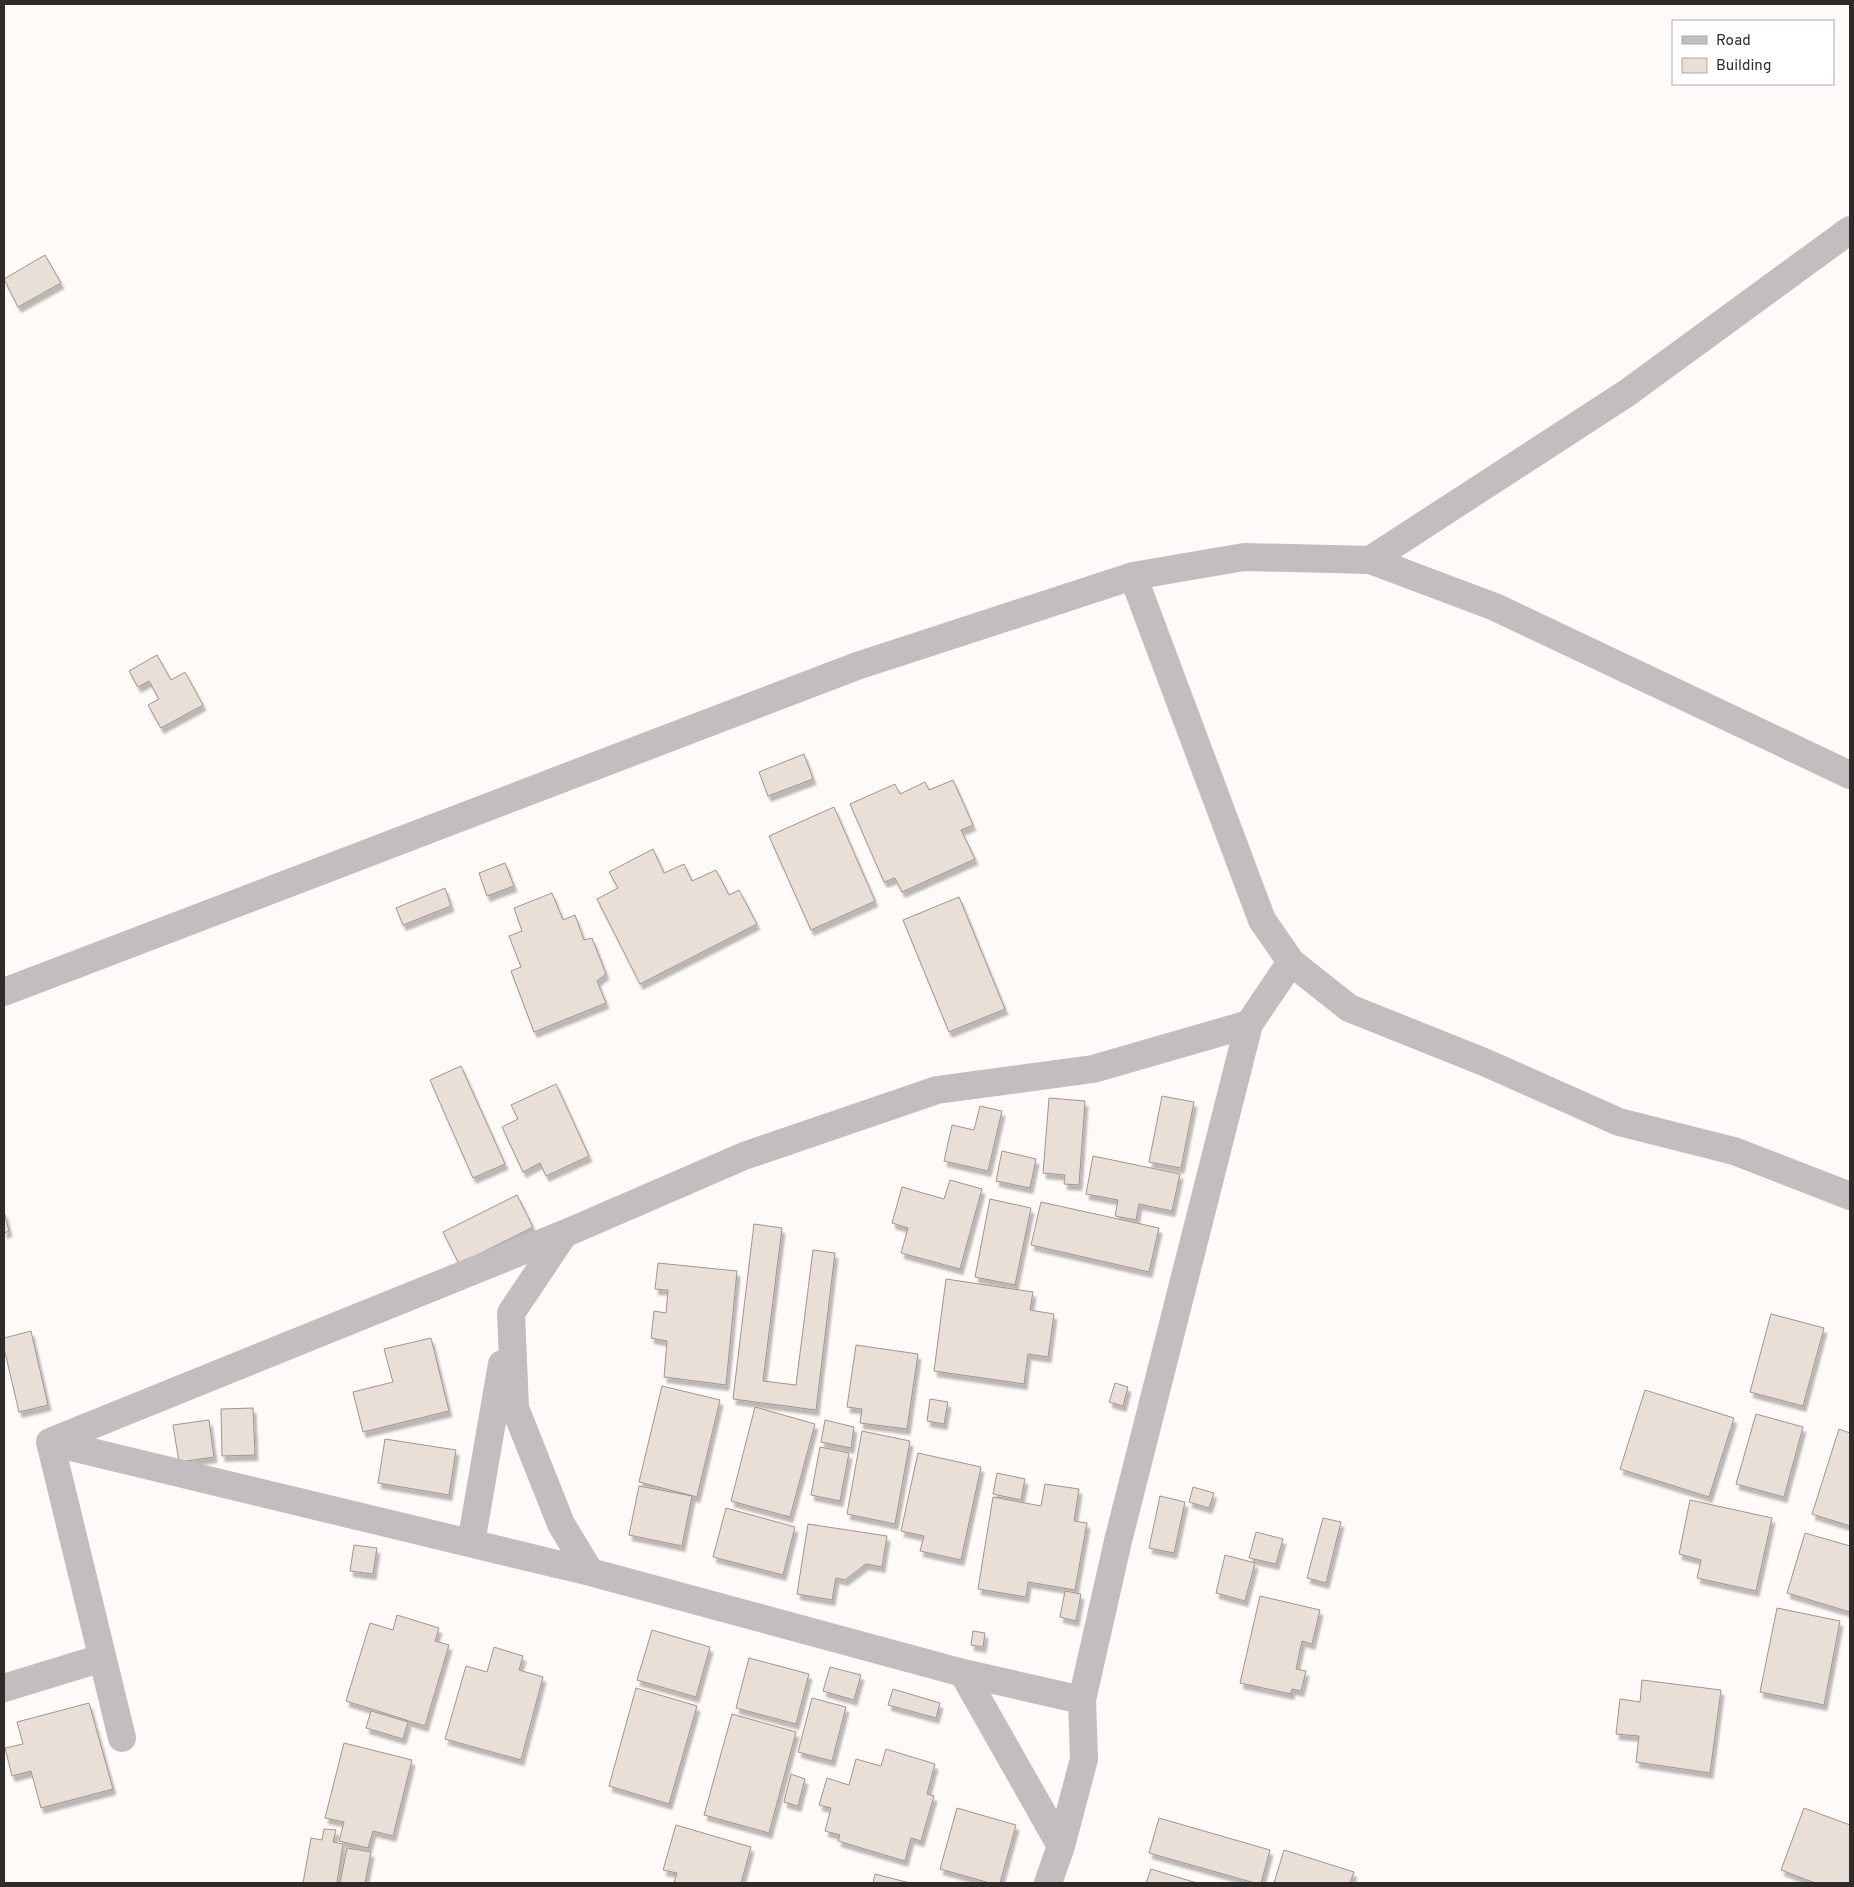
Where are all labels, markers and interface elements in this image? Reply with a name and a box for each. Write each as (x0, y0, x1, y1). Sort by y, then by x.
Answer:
legend (1672, 20, 1834, 85)
text: Road (1716, 32, 1751, 51)
text: Building (1716, 57, 1771, 76)

